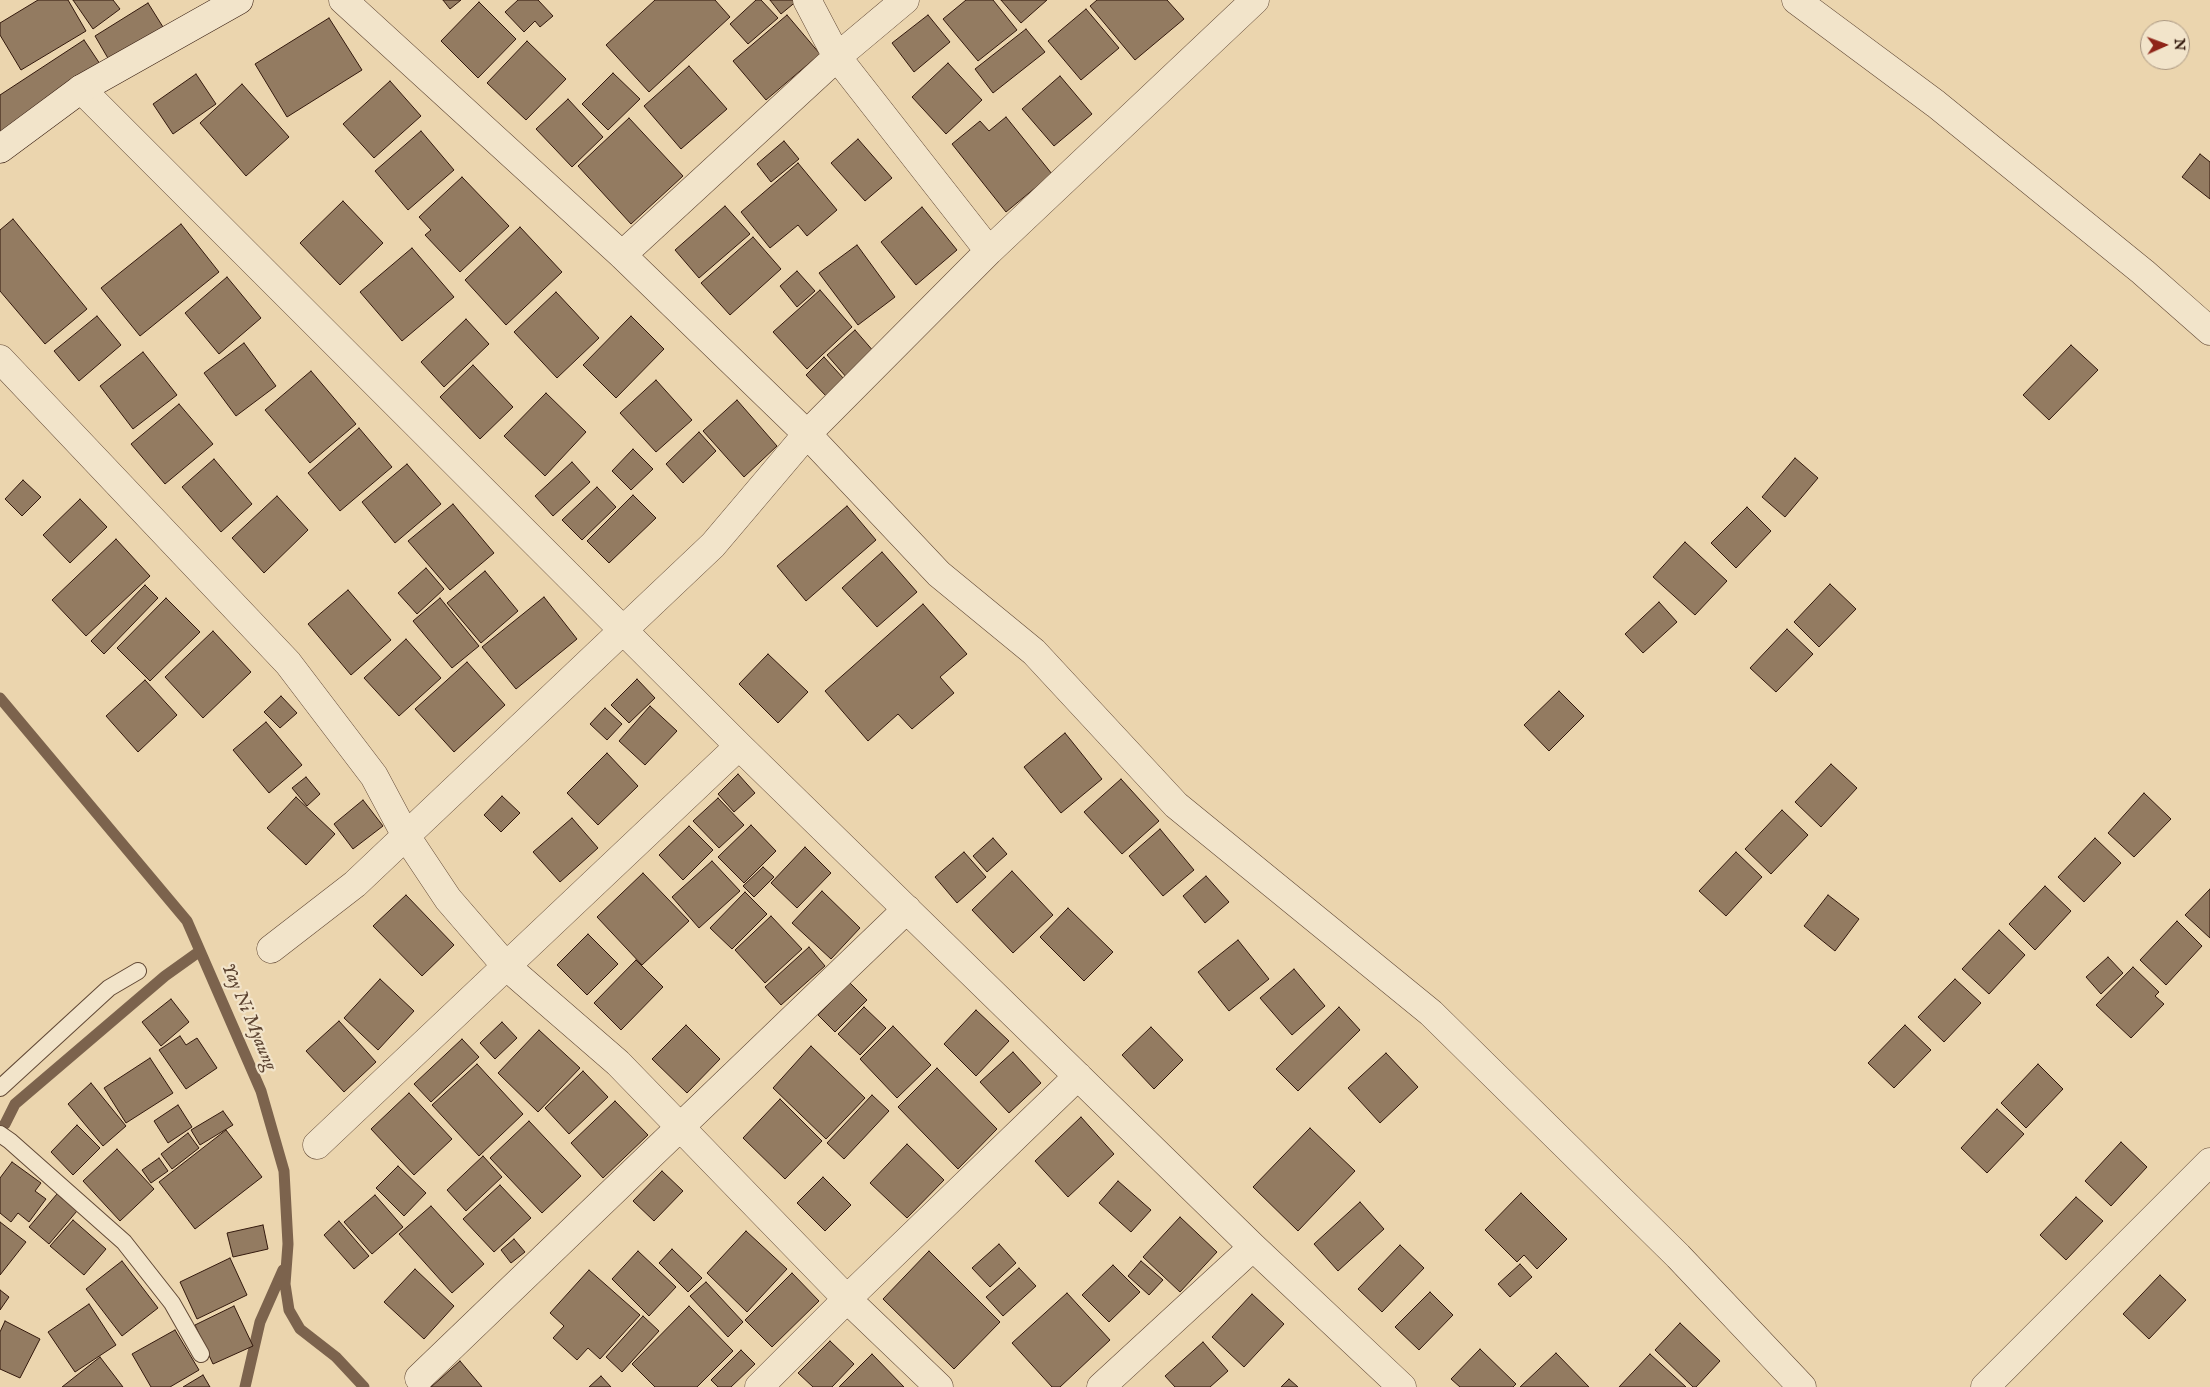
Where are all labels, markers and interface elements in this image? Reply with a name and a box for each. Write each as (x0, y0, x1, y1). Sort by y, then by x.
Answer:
north arrow (2140, 20, 2190, 70)
text: N (2170, 38, 2188, 51)
water label: Yay Ni Myaung (215, 960, 281, 1074)

